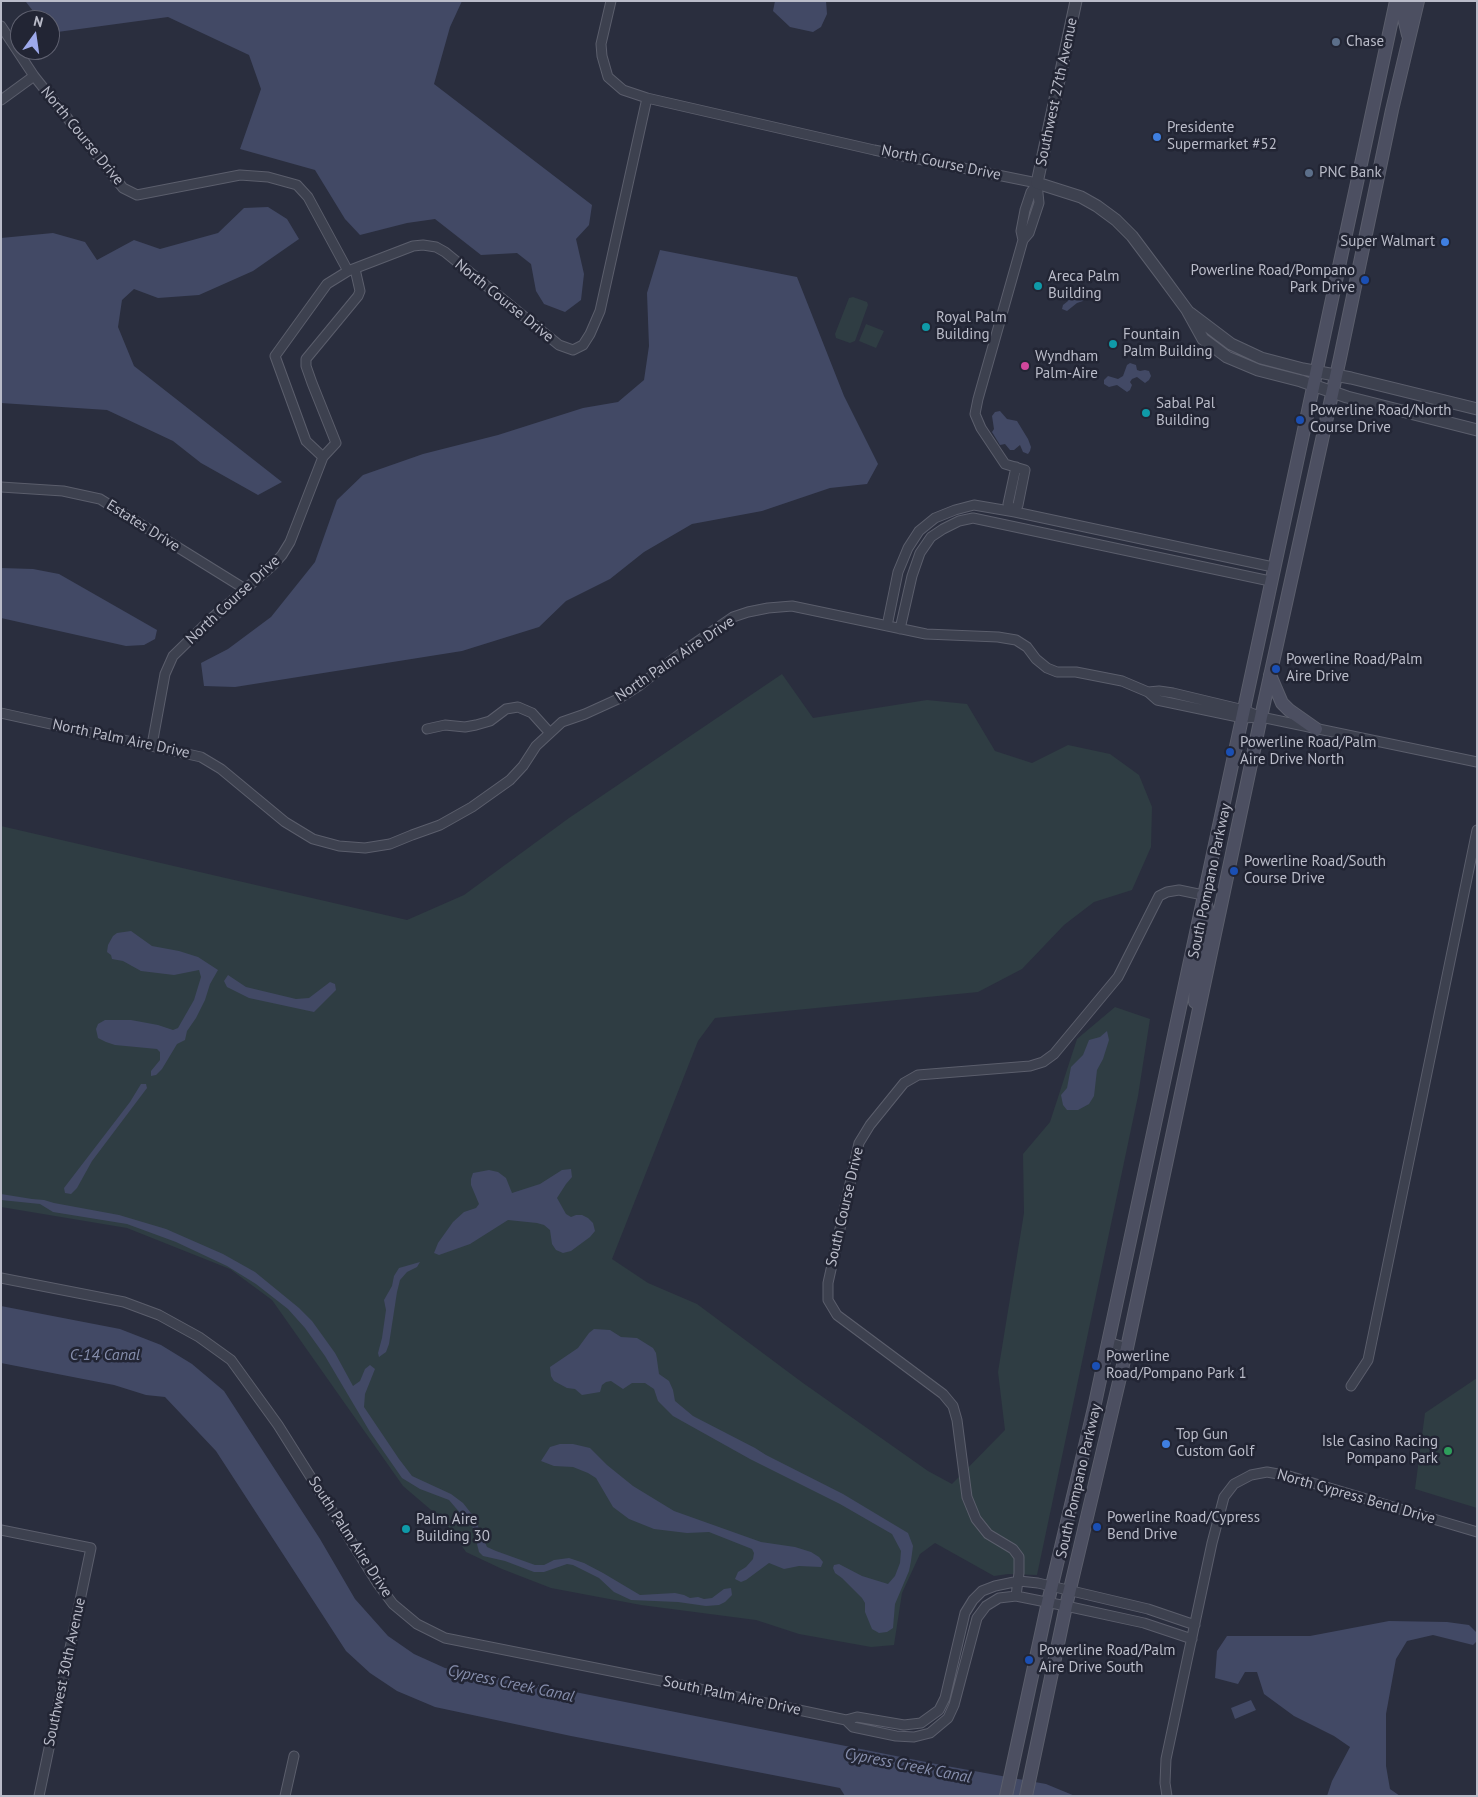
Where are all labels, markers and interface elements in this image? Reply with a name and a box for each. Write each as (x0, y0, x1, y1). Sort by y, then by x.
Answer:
north arrow (10, 10, 60, 60)
text: N (32, 12, 45, 31)
street label: Southwest 27th Avenue (1032, 16, 1082, 168)
place label: Chase (1346, 33, 1384, 51)
marker: Chase (1330, 36, 1342, 48)
street label: North Course Drive (37, 83, 127, 189)
place label: Presidente Supermarket #52 (1167, 119, 1277, 154)
marker: Presidente Supermarket #52 (1151, 131, 1163, 143)
street label: North Course Drive (880, 142, 1002, 184)
place label: PNC Bank (1319, 164, 1382, 182)
marker: PNC Bank (1303, 167, 1315, 179)
place label: Super Walmart (1340, 233, 1435, 251)
marker: Super Walmart (1439, 236, 1451, 248)
street label: North Course Drive (451, 256, 557, 346)
place label: Powerline Road/Pompano Park Drive (1191, 262, 1355, 297)
place label: Areca Palm Building (1048, 268, 1119, 303)
marker: Powerline Road/Pompano Park Drive (1359, 274, 1371, 286)
marker: Areca Palm Building (1032, 280, 1044, 292)
place label: Royal Palm Building (936, 309, 1007, 344)
marker: Royal Palm Building (920, 321, 932, 333)
place label: Fountain Palm Building (1123, 326, 1212, 361)
marker: Fountain Palm Building (1107, 338, 1119, 350)
place label: Wyndham Palm-Aire (1035, 348, 1098, 383)
marker: Wyndham Palm-Aire (1019, 360, 1031, 372)
place label: Sabal Pal Building (1156, 395, 1215, 430)
place label: Powerline Road/North Course Drive (1310, 402, 1452, 437)
marker: Sabal Pal Building (1140, 407, 1152, 419)
marker: Powerline Road/North Course Drive (1294, 414, 1306, 426)
street label: Estates Drive (103, 496, 183, 556)
street label: North Course Drive (182, 552, 284, 648)
street label: North Palm Aire Drive (612, 612, 738, 706)
place label: Powerline Road/Palm Aire Drive (1286, 651, 1422, 686)
marker: Powerline Road/Palm Aire Drive (1270, 663, 1282, 675)
street label: North Palm Aire Drive (51, 716, 191, 762)
place label: Powerline Road/Palm Aire Drive North (1240, 734, 1376, 769)
marker: Powerline Road/Palm Aire Drive North (1224, 746, 1236, 758)
street label: South Pompano Parkway (1185, 802, 1235, 960)
place label: Powerline Road/South Course Drive (1244, 853, 1386, 888)
marker: Powerline Road/South Course Drive (1228, 865, 1240, 877)
street label: South Course Drive (822, 1145, 868, 1269)
water label: C-14 Canal (70, 1345, 140, 1365)
place label: Powerline Road/Pompano Park 1 (1106, 1348, 1247, 1383)
marker: Powerline Road/Pompano Park 1 (1090, 1360, 1102, 1372)
street label: South Pompano Parkway (1052, 1402, 1106, 1560)
place label: Top Gun Custom Golf (1176, 1426, 1254, 1461)
place label: Isle Casino Racing Pompano Park (1322, 1433, 1438, 1468)
marker: Top Gun Custom Golf (1160, 1438, 1172, 1450)
marker: Isle Casino Racing Pompano Park (1442, 1445, 1454, 1457)
street label: North Cypress Bend Drive (1275, 1466, 1437, 1528)
street label: South Palm Aire Drive (304, 1473, 396, 1601)
place label: Powerline Road/Cypress Bend Drive (1107, 1509, 1260, 1544)
place label: Palm Aire Building 30 (416, 1511, 490, 1546)
marker: Powerline Road/Cypress Bend Drive (1091, 1521, 1103, 1533)
marker: Palm Aire Building 30 (400, 1523, 412, 1535)
street label: Southwest 30th Avenue (40, 1596, 90, 1748)
place label: Powerline Road/Palm Aire Drive South (1039, 1642, 1175, 1677)
marker: Powerline Road/Palm Aire Drive South (1023, 1654, 1035, 1666)
water label: Cypress Creek Canal (446, 1661, 576, 1707)
street label: South Palm Aire Drive (661, 1673, 803, 1719)
water label: Cypress Creek Canal (843, 1744, 973, 1788)

